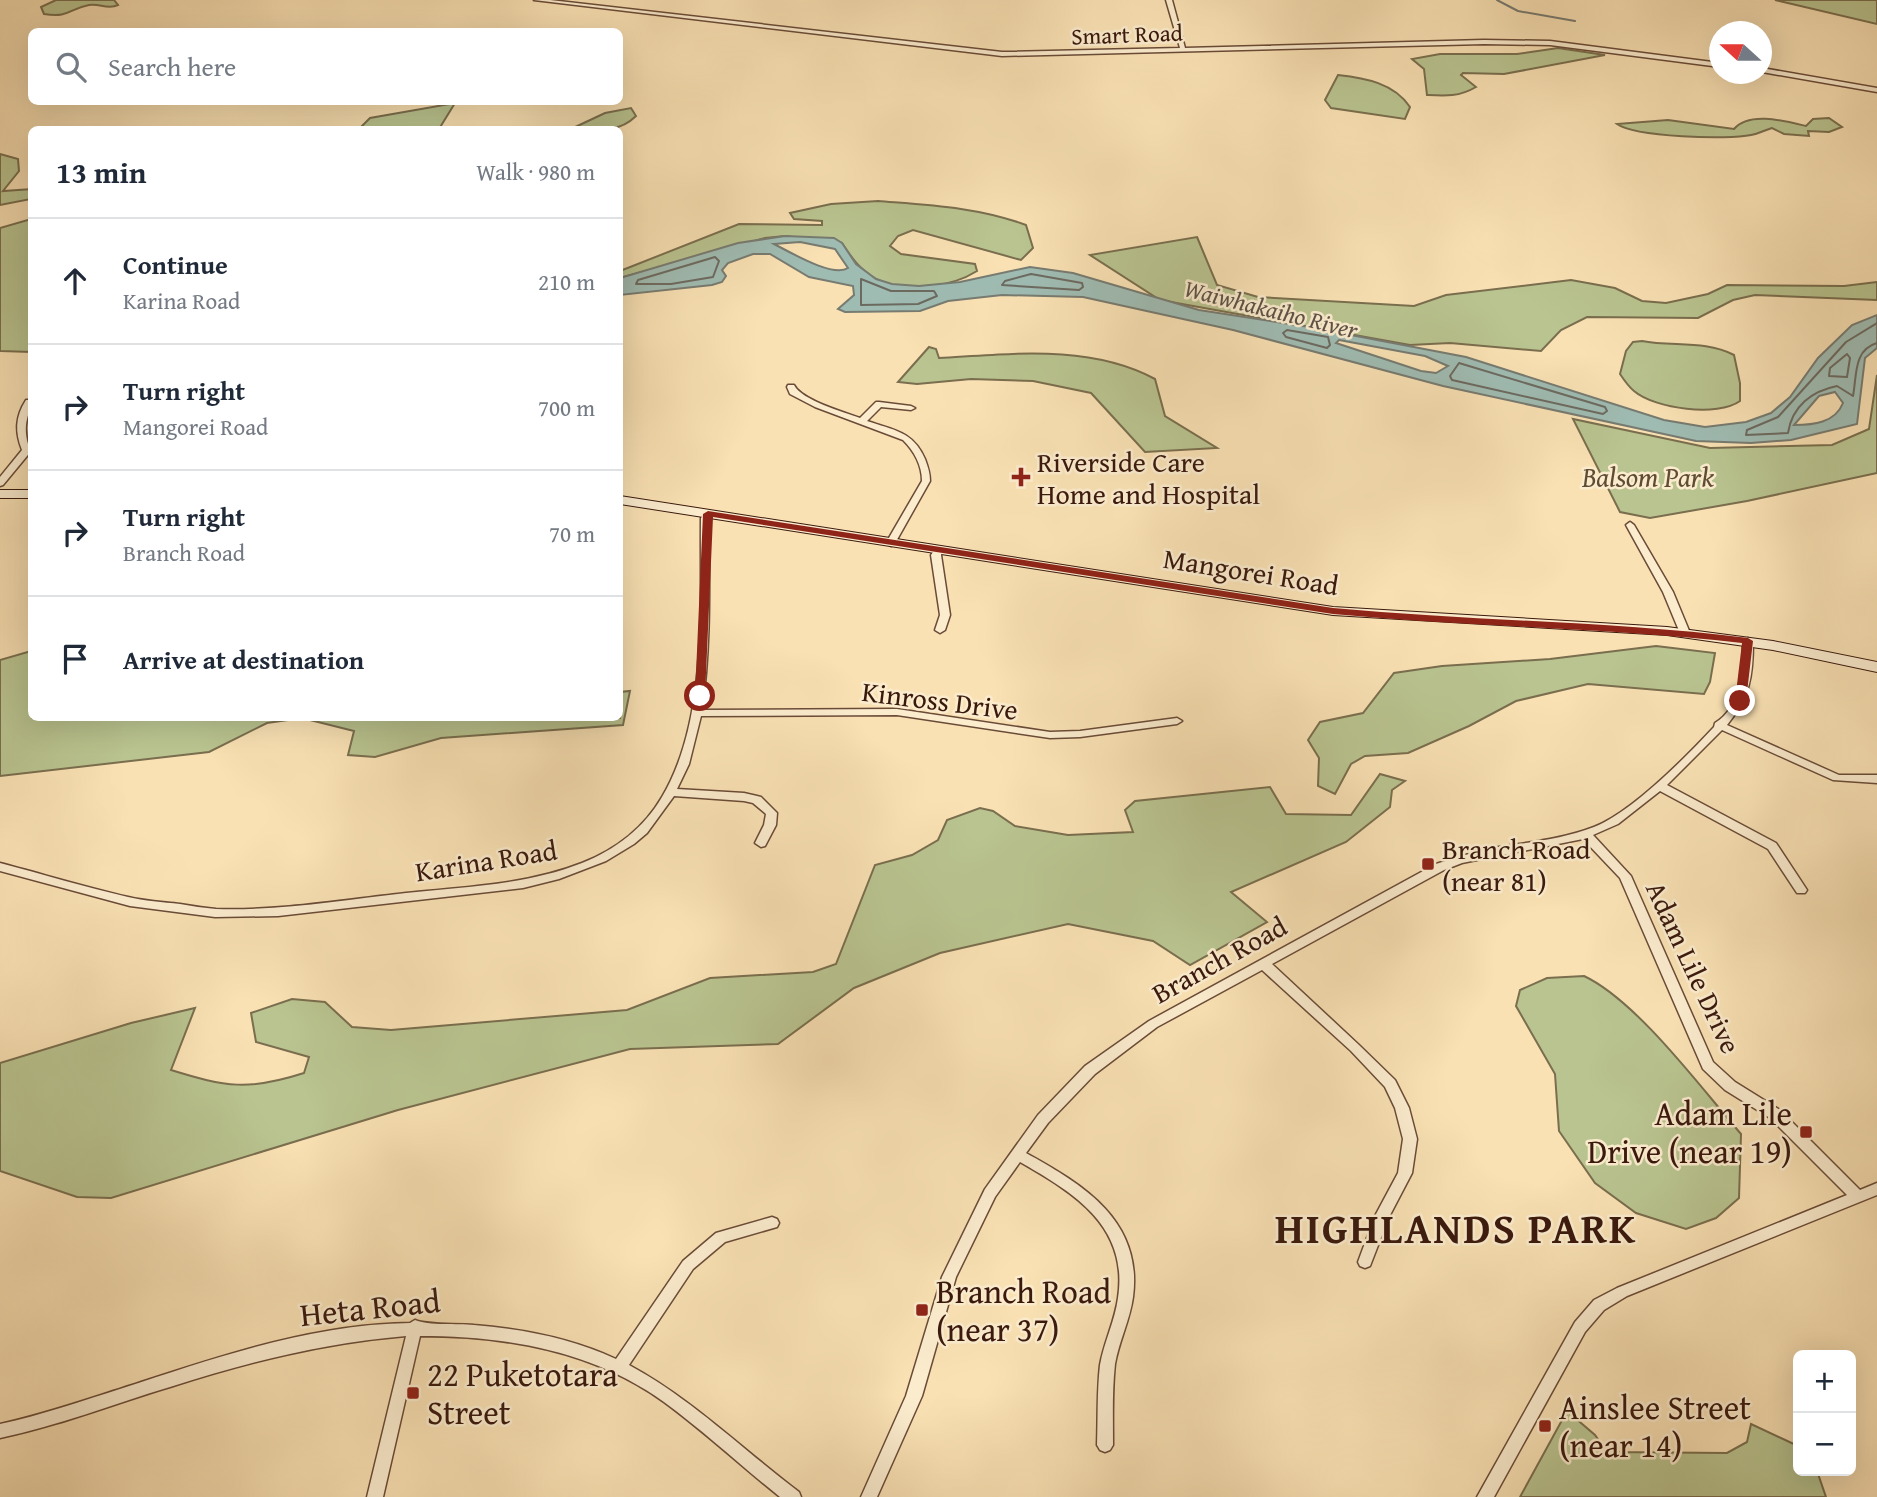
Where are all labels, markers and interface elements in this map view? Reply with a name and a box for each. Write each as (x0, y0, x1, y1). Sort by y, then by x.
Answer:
street label: Smart Road (1071, 16, 1184, 52)
north arrow (1709, 21, 1772, 84)
search box (28, 28, 623, 105)
text: Search here (108, 47, 236, 86)
icon: search (52, 48, 90, 86)
text: 13 min (56, 150, 146, 194)
text: Walk · 980 m (476, 155, 595, 188)
text: Continue (123, 245, 228, 284)
icon: ahead (56, 262, 94, 300)
text: 210 m (538, 265, 595, 298)
water label: Waiwhakaiho River (1181, 271, 1362, 348)
text: Karina Road (123, 284, 240, 317)
text: Turn right (123, 371, 245, 410)
icon: right (56, 388, 94, 426)
text: 700 m (538, 391, 595, 424)
text: Mangorei Road (123, 410, 268, 443)
place label: Riverside Care Home and Hospital (1037, 441, 1260, 514)
park label: Balsom Park (1581, 456, 1714, 497)
marker: Riverside Care Home and Hospital (1011, 467, 1031, 487)
text: Turn right (123, 497, 245, 536)
icon: right (56, 514, 94, 552)
text: 70 m (549, 517, 595, 550)
text: Branch Road (123, 536, 245, 569)
street label: Mangorei Road (1160, 537, 1342, 605)
icon: arrive (56, 640, 94, 678)
text: Arrive at destination (123, 640, 364, 679)
street label: Kinross Drive (860, 670, 1020, 730)
route start (684, 680, 715, 711)
route end (1724, 685, 1755, 716)
place label: Branch Road (near 81) (1442, 828, 1591, 901)
street label: Karina Road (412, 829, 560, 891)
marker: Branch Road (near 81) (1420, 856, 1436, 872)
street label: Adam Lile Drive (1636, 874, 1752, 1060)
street label: Branch Road (1144, 905, 1294, 1013)
place label: Adam Lile Drive (near 19) (1587, 1089, 1792, 1175)
marker: Adam Lile Drive (near 19) (1798, 1124, 1814, 1140)
district label: HIGHLANDS PARK (1275, 1197, 1637, 1258)
place label: Branch Road (near 37) (936, 1267, 1111, 1353)
street label: Heta Road (297, 1276, 443, 1338)
marker: Branch Road (near 37) (914, 1302, 930, 1318)
place label: 22 Puketotara Street (427, 1350, 618, 1436)
map controls (1793, 1350, 1856, 1476)
button: + (1793, 1350, 1856, 1413)
place label: Ainslee Street (near 14) (1559, 1383, 1751, 1469)
marker: 22 Puketotara Street (405, 1385, 421, 1401)
button: − (1793, 1413, 1856, 1476)
marker: Ainslee Street (near 14) (1537, 1418, 1553, 1434)

